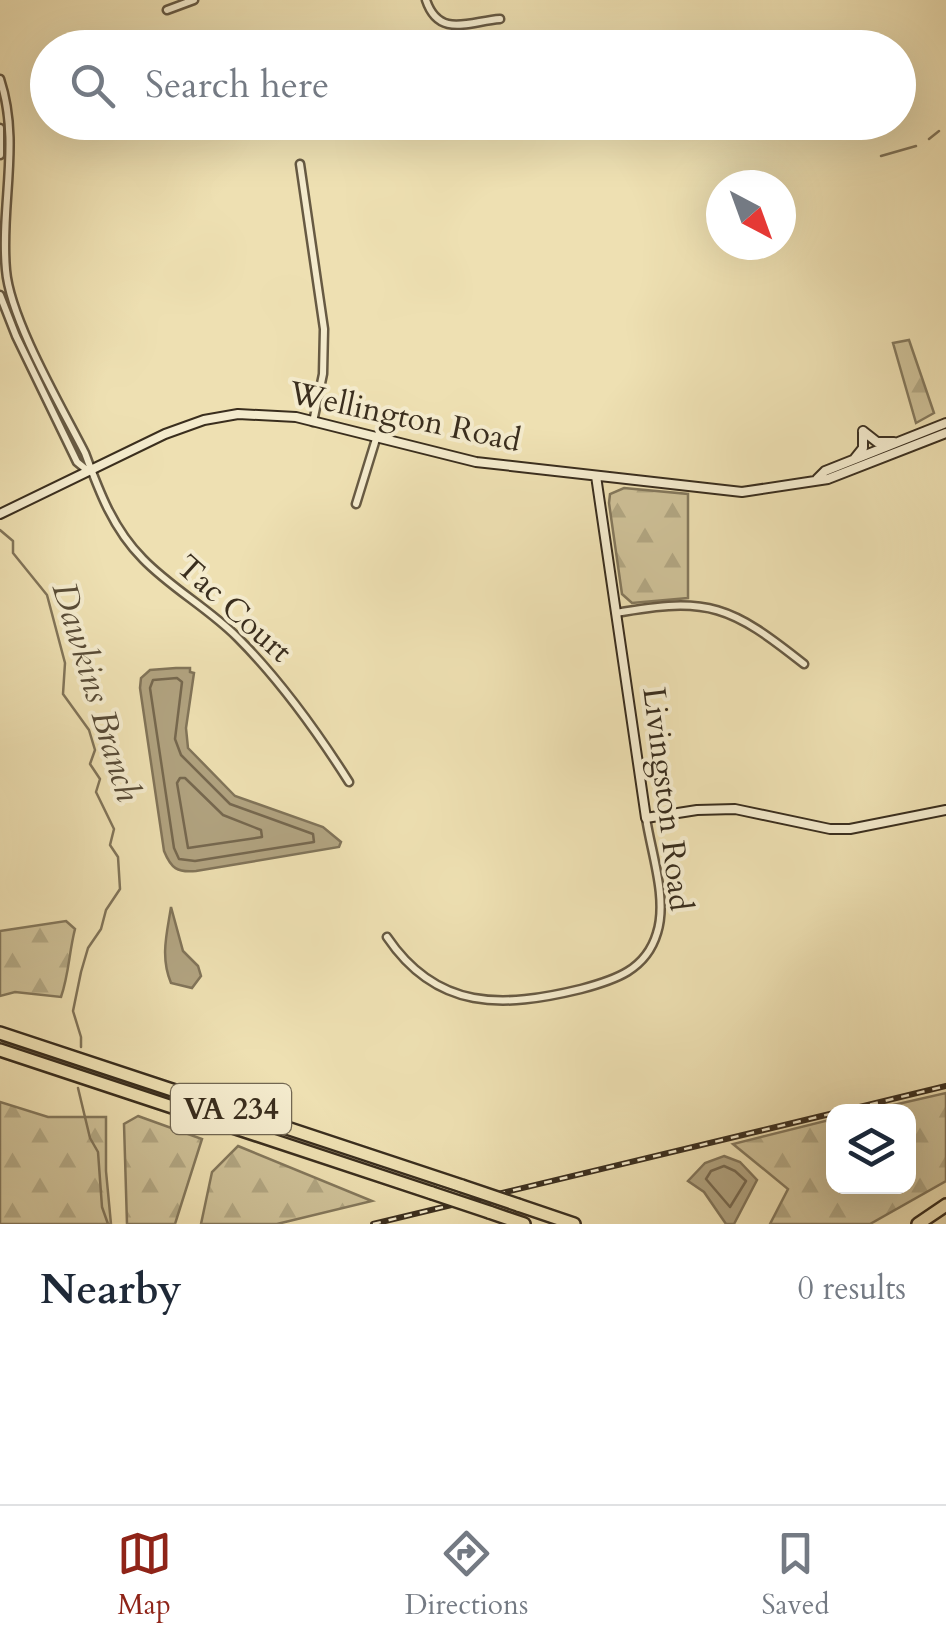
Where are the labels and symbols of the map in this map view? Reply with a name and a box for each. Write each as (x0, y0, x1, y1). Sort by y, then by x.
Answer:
north arrow (706, 170, 796, 260)
street label: Wellington Road (284, 371, 525, 463)
street label: Tac Court (167, 545, 301, 673)
water label: Dawkins Branch (40, 577, 152, 808)
street label: Livingston Road (631, 685, 703, 913)
road number: VA 234 (171, 1084, 291, 1134)

